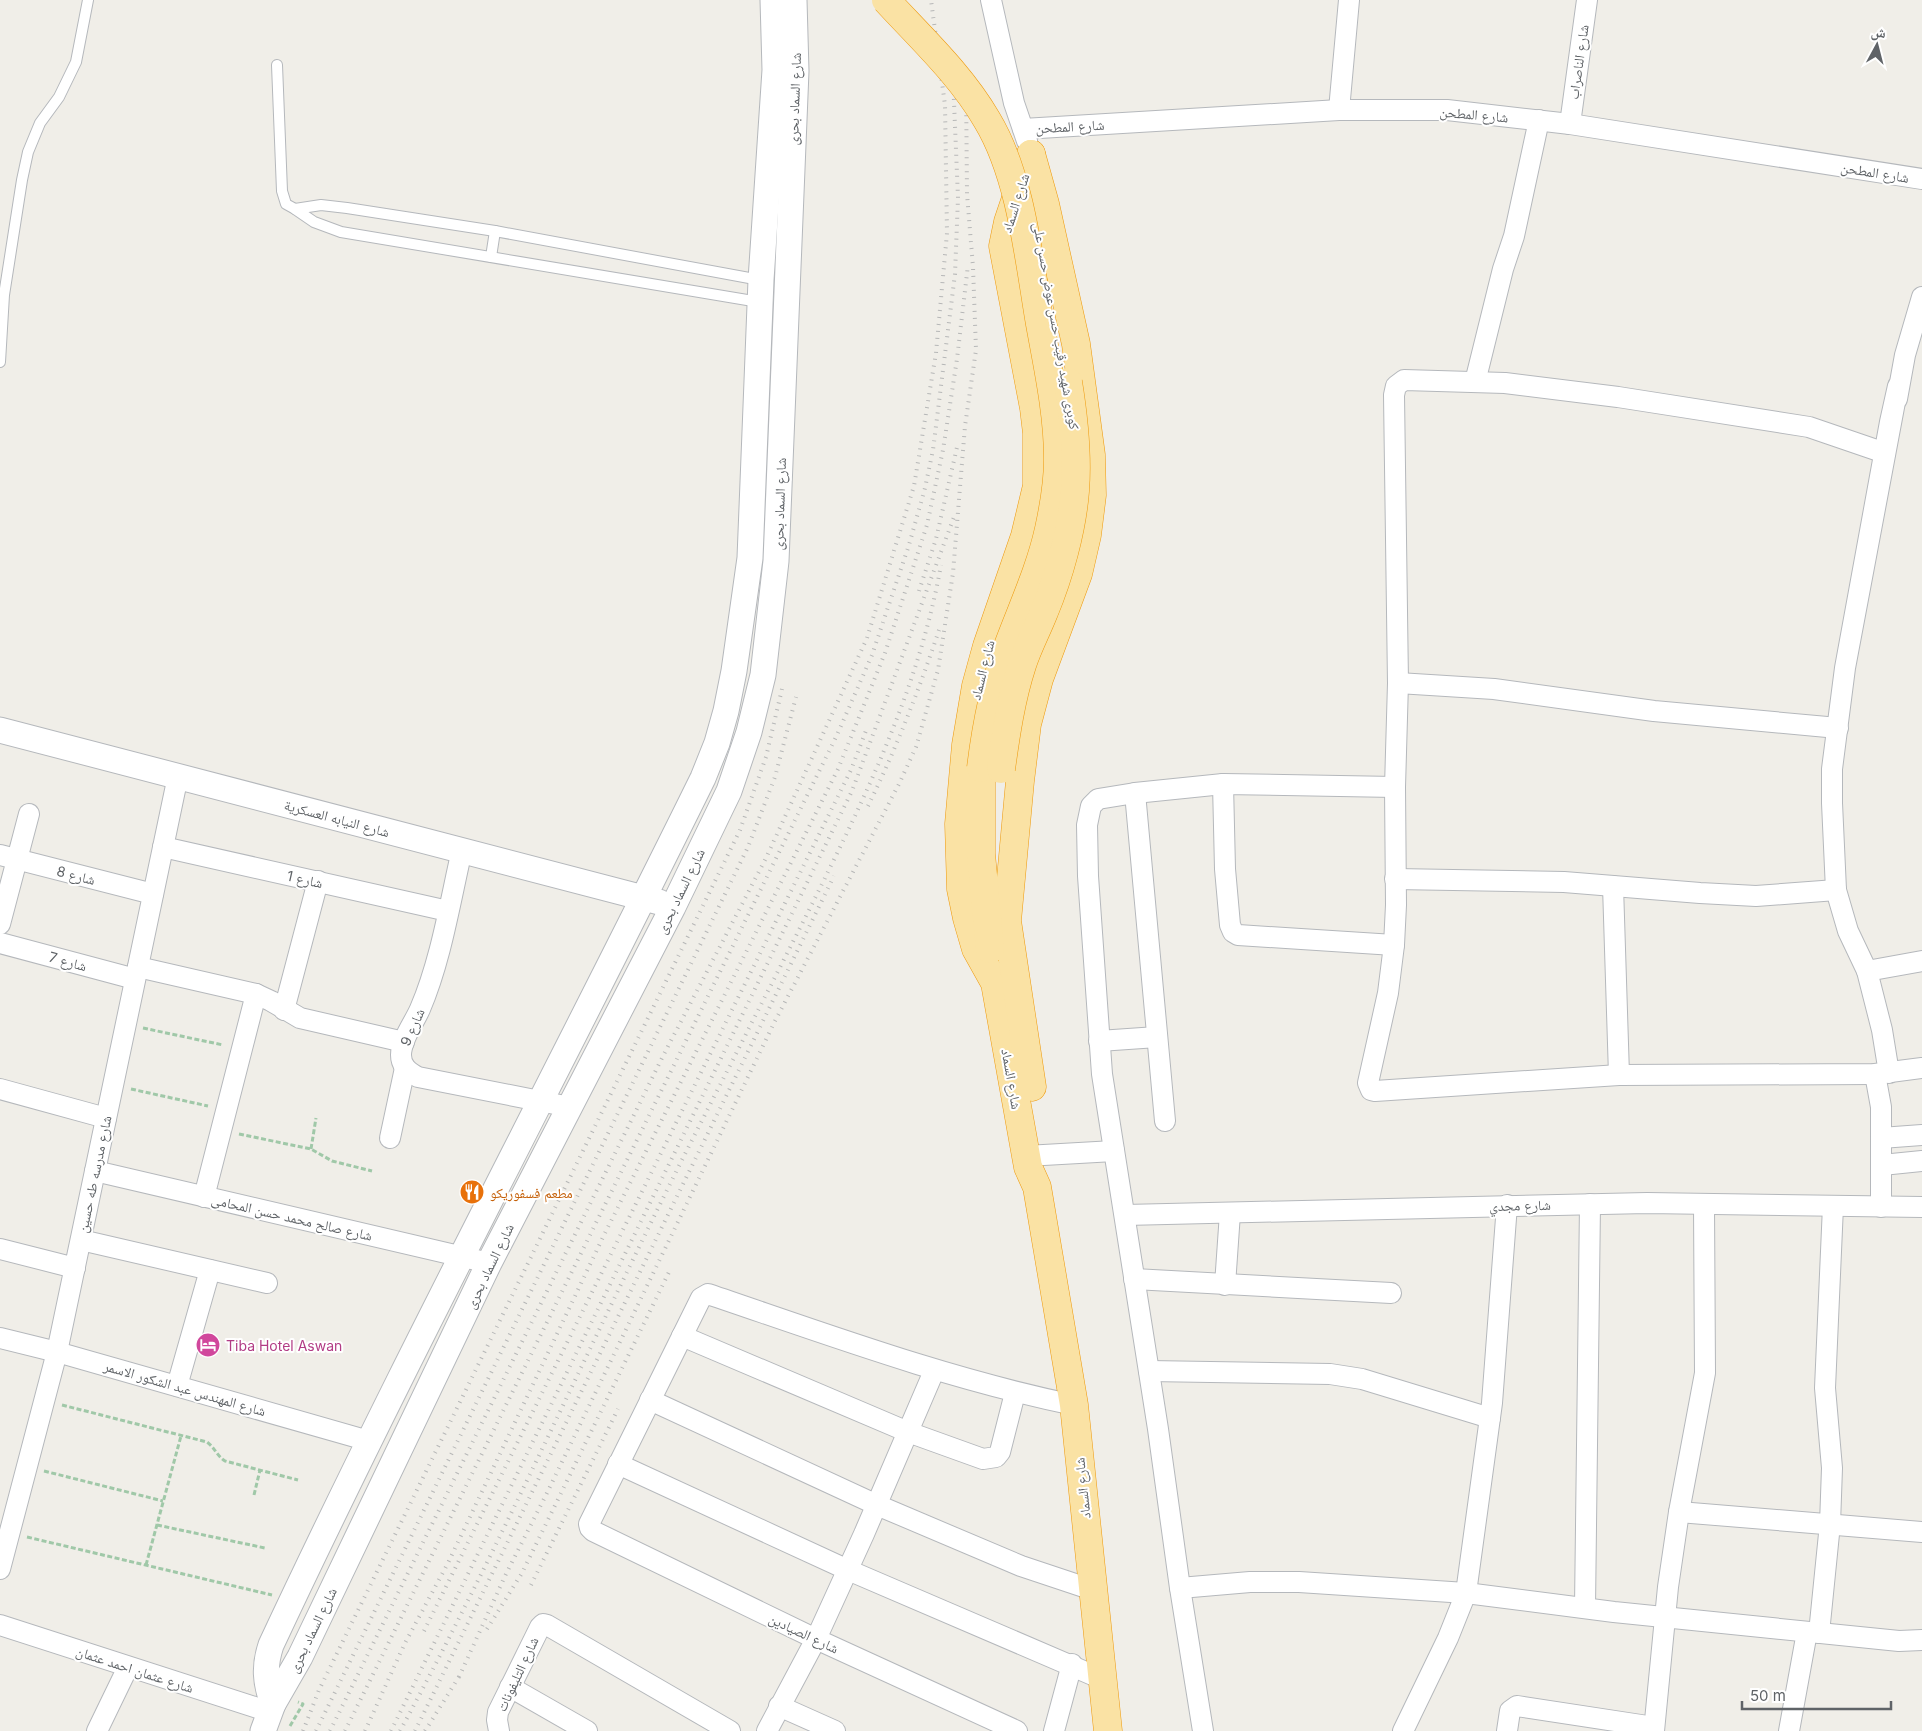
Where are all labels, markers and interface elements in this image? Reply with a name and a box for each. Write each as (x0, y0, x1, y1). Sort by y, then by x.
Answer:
north arrow (1852, 20, 1902, 70)
text: ش (1870, 22, 1887, 42)
street label: شارع الناصراب (1564, 24, 1594, 101)
street label: شارع السماد بحرى (784, 52, 806, 146)
street label: شارع المطحن (1439, 103, 1509, 127)
street label: شارع المطحن (1035, 116, 1105, 138)
street label: شارع المطحن (1839, 158, 1910, 188)
street label: شارع السماد (997, 171, 1034, 235)
street label: كوبرى شهيد رقيب حسن عوض حسن على (1029, 221, 1084, 431)
street label: شارع السماد بحرى (769, 457, 791, 551)
street label: شارع السماد (966, 638, 1000, 702)
street label: شارع النيابه العسكرية (282, 796, 391, 842)
street label: شارع السماد بحرى (652, 846, 710, 937)
street label: شارع 8 (54, 862, 97, 890)
street label: شارع 1 (285, 867, 325, 893)
street label: شارع 7 (47, 948, 89, 976)
street label: شارع 9 (396, 1006, 430, 1049)
street label: شارع السماد (996, 1047, 1026, 1111)
street label: شارع مدرسه طه حسين (73, 1114, 117, 1235)
restaurant icon: مطعم فسفوريكو (459, 1179, 485, 1205)
place label: مطعم فسفوريكو (490, 1184, 573, 1203)
street label: شارع صالح محمد حسن المحامى (209, 1190, 374, 1246)
street label: شارع مجدي (1489, 1196, 1551, 1218)
street label: شارع السماد بحرى (461, 1221, 519, 1312)
hotel icon: Tiba Hotel Aswan (195, 1332, 221, 1358)
place label: Tiba Hotel Aswan (226, 1337, 342, 1354)
street label: شارع المهندس عبد الشكور الاسمر (101, 1356, 268, 1421)
street label: شارع السماد (1070, 1456, 1096, 1519)
street label: شارع السماد بحرى (284, 1585, 342, 1676)
street label: شارع الصيادين (766, 1609, 842, 1658)
street label: شارع التليفونات (492, 1634, 544, 1715)
street label: شارع عثمان احمد عثمان (74, 1642, 196, 1698)
scale bar (1742, 1678, 1891, 1710)
text: 50 m (1750, 1686, 1786, 1705)

